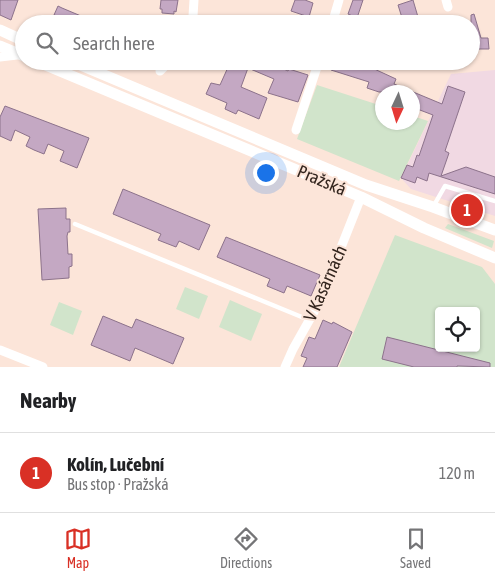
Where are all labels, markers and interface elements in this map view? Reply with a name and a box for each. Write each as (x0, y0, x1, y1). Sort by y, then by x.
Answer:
search box (15, 15, 480, 70)
icon: search (33, 29, 61, 57)
text: Search here (73, 32, 155, 54)
north arrow (375, 85, 420, 130)
your location (253, 160, 279, 186)
street label: Pražská (294, 160, 350, 200)
pin: 1 (451, 191, 483, 229)
street label: V Kasárnách (299, 242, 351, 324)
map controls (435, 307, 480, 352)
button: locate (435, 307, 480, 352)
text: Nearby (20, 388, 76, 412)
text: Kolín, Lučební (67, 453, 164, 475)
text: 1 (32, 464, 40, 482)
text: 120 m (439, 464, 475, 482)
text: Bus stop · Pražská (67, 475, 169, 493)
tab: Map (64, 525, 92, 571)
tab: Directions (220, 525, 272, 571)
tab: Saved (400, 525, 431, 571)

